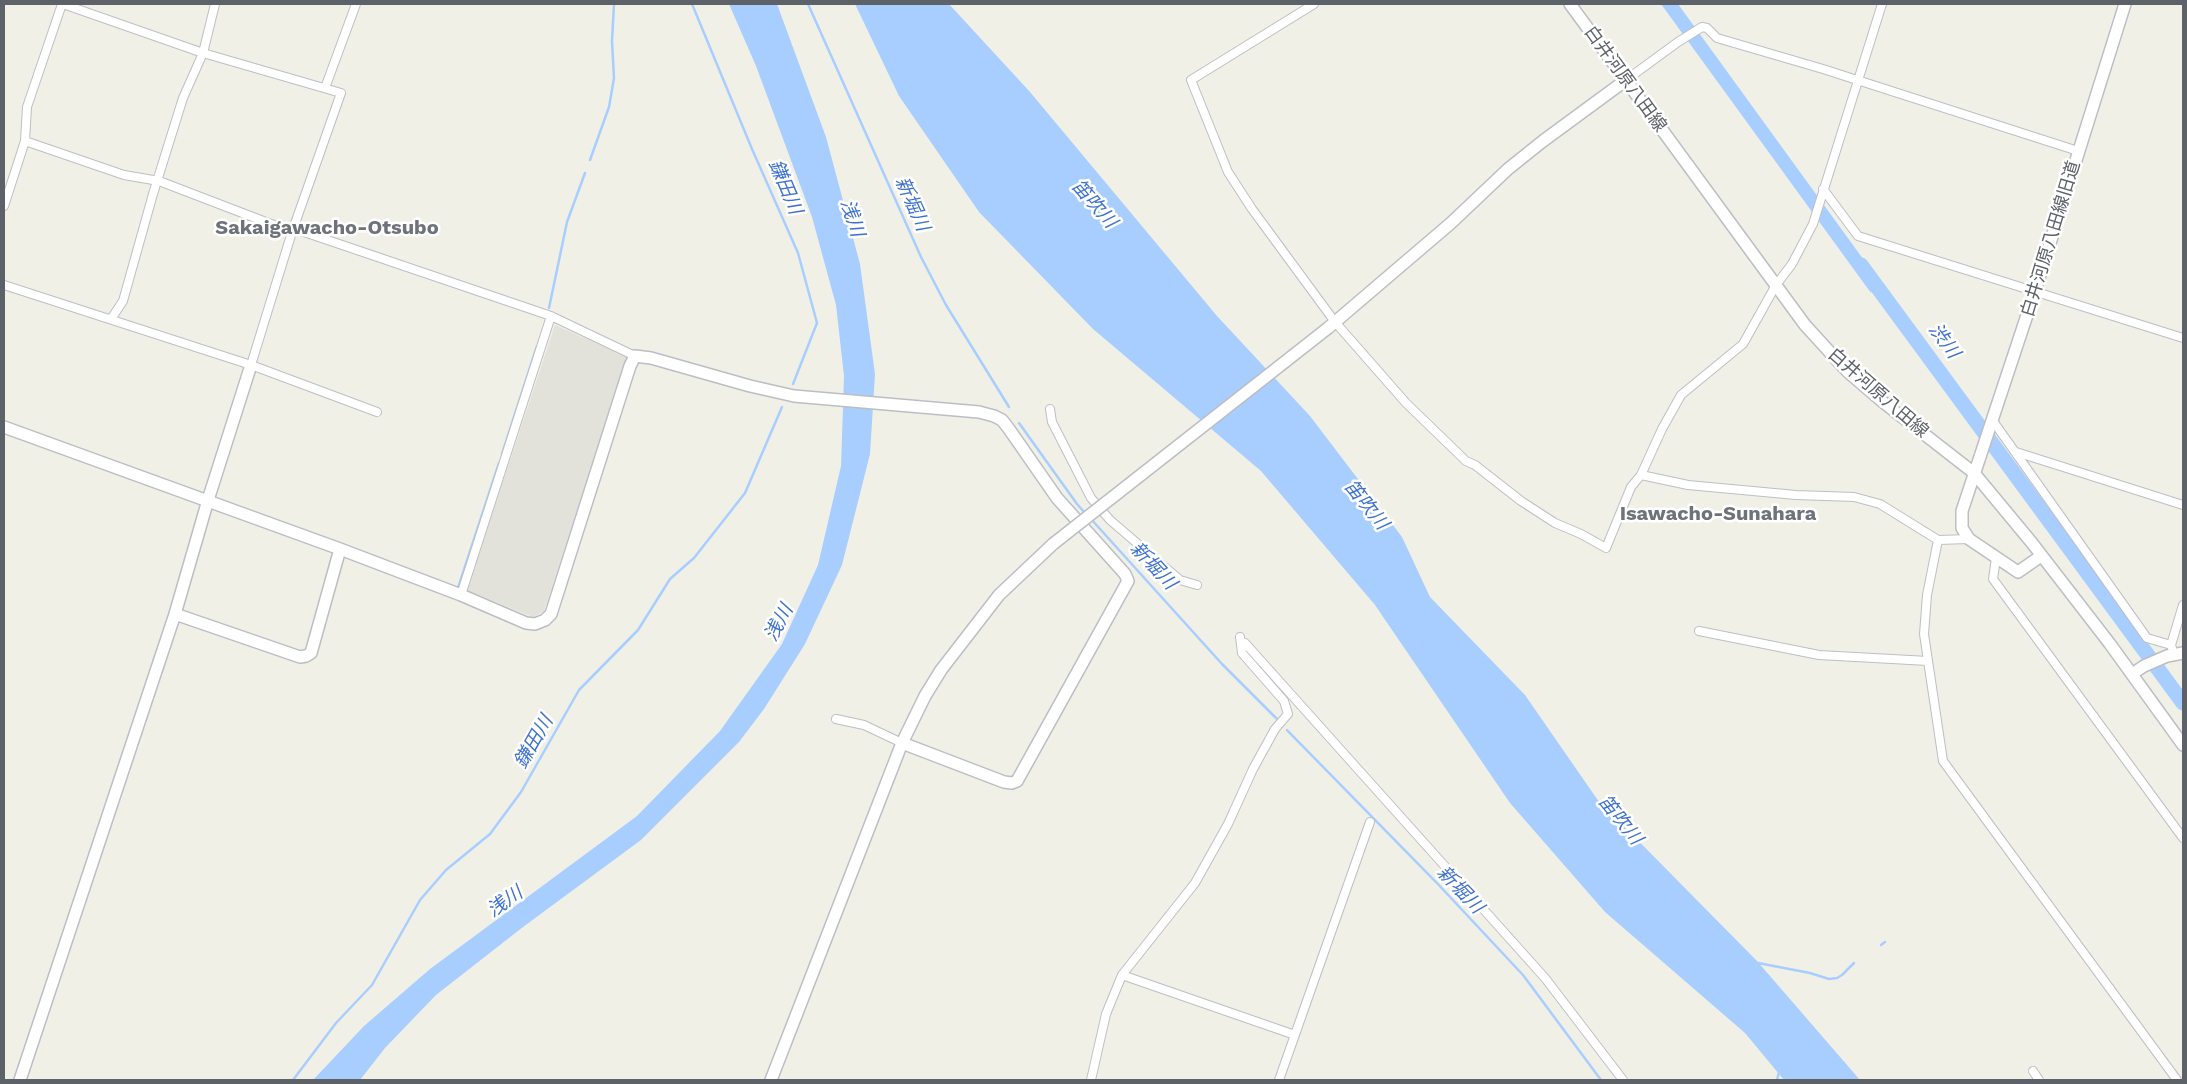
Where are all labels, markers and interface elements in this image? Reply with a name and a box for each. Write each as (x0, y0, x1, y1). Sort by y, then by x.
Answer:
street label: 白井河原八田線 (1579, 22, 1671, 136)
water label: 鎌田川 (763, 156, 807, 218)
street label: 白井河原八田線旧道 (2017, 158, 2085, 320)
water label: 新堀川 (890, 173, 934, 235)
water label: 笛吹川 (1067, 175, 1121, 233)
water label: 浅川 (835, 196, 869, 240)
district label: Sakaigawacho-Otsubo (215, 216, 439, 240)
water label: 渋川 (1924, 319, 1964, 363)
street label: 白井河原八田線 (1823, 344, 1933, 442)
water label: 笛吹川 (1339, 476, 1393, 534)
district label: Isawacho-Sunahara (1620, 502, 1816, 526)
water label: 新堀川 (1125, 537, 1181, 595)
water label: 浅川 (760, 601, 798, 645)
water label: 鎌田川 (510, 712, 558, 772)
water label: 笛吹川 (1593, 791, 1647, 849)
water label: 新堀川 (1432, 862, 1488, 918)
water label: 浅川 (483, 882, 527, 922)

